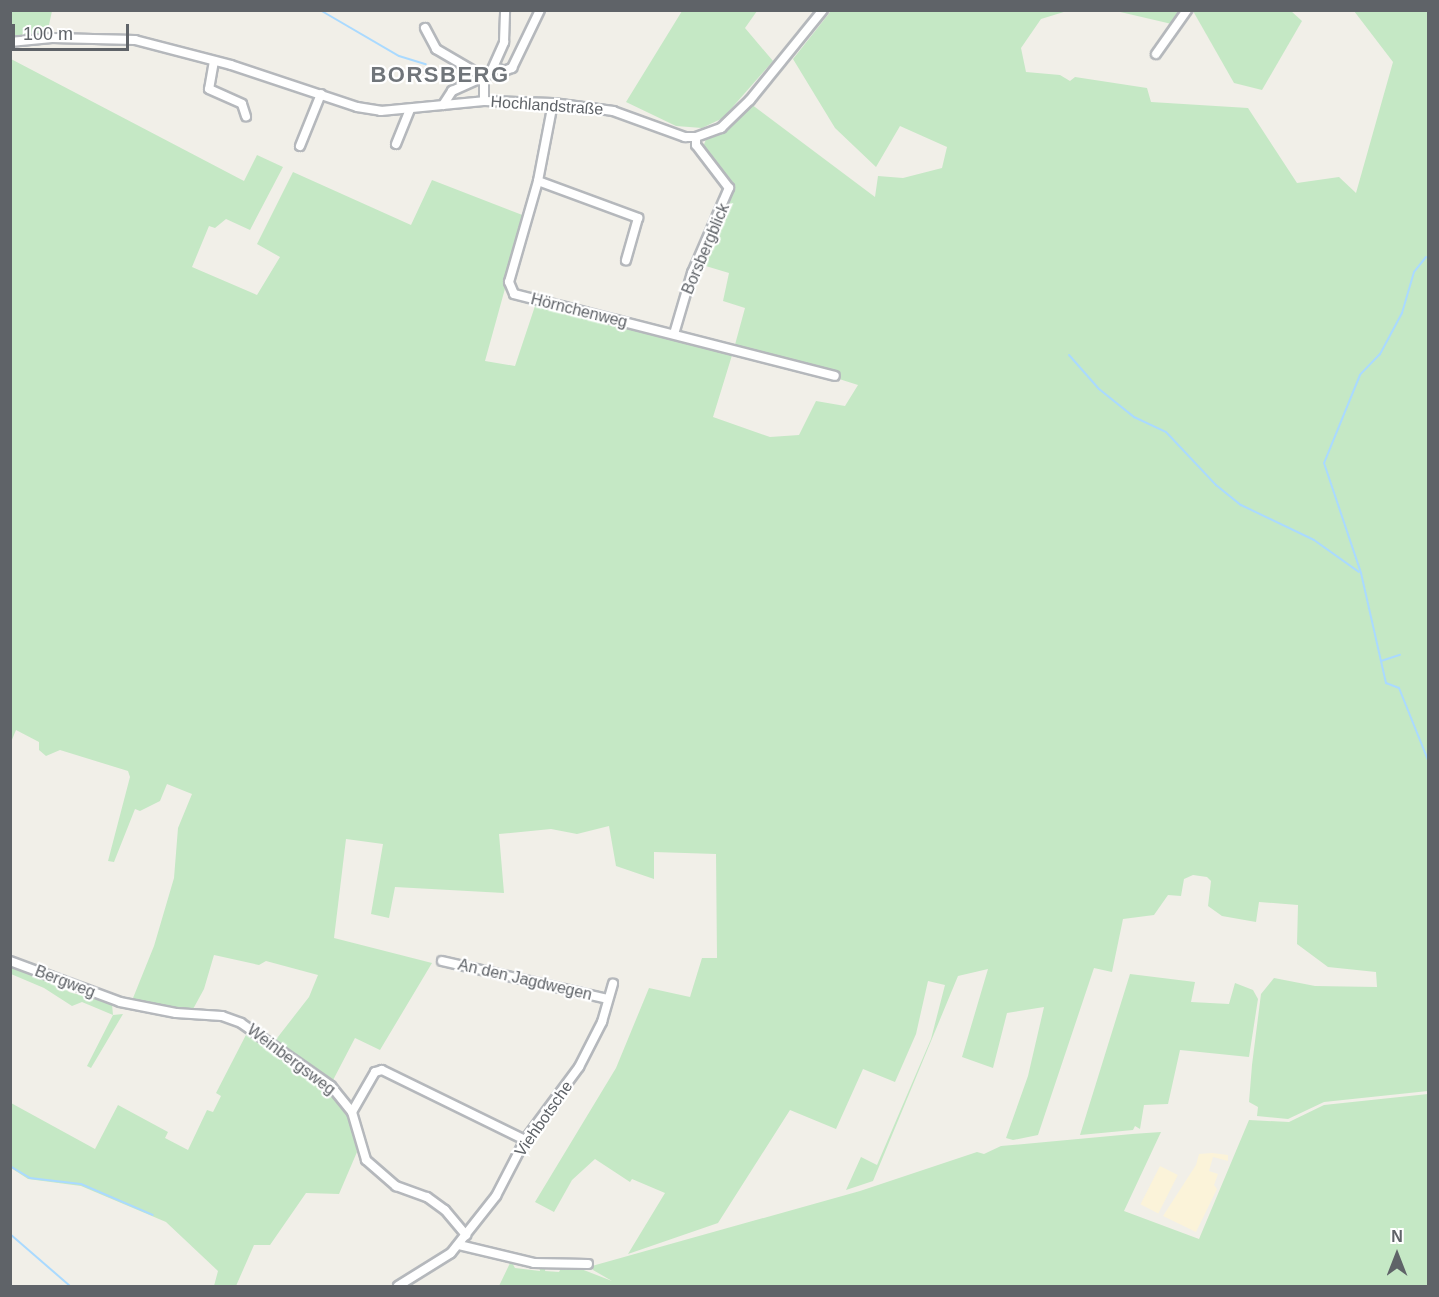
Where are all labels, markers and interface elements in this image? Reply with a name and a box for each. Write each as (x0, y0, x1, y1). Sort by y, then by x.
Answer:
scale bar (15, 12, 132, 50)
text: 100 m (23, 24, 73, 44)
district label: BORSBERG (370, 62, 510, 88)
street label: Hochlandstraße (490, 92, 604, 120)
street label: Borsbergblick (678, 201, 734, 297)
street label: Hörnchenweg (529, 290, 629, 332)
street label: An den Jagdwegen (456, 955, 594, 1005)
street label: Bergweg (32, 962, 98, 1002)
street label: Weinbergsweg (243, 1021, 339, 1099)
street label: Viehbotsche (511, 1078, 577, 1160)
north arrow (1367, 1225, 1427, 1285)
text: N (1391, 1228, 1403, 1245)

